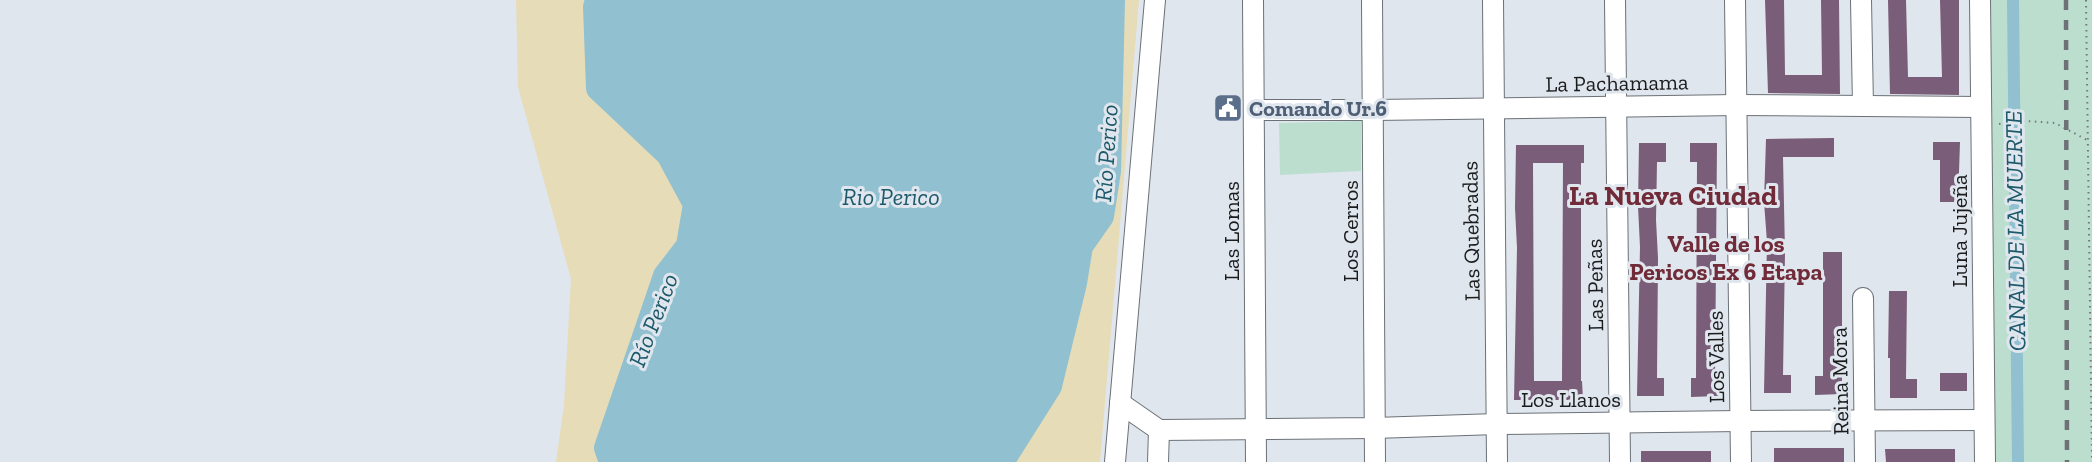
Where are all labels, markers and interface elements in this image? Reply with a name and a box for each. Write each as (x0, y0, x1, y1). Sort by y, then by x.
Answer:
street label: La Pachamama (1545, 68, 1689, 98)
public building icon: Comando Ur.6 (1212, 92, 1244, 124)
place label: Comando Ur.6 (1249, 95, 1387, 122)
water label: Río Perico (1088, 103, 1124, 203)
water label: CANAL DE LA MUERTE (1998, 110, 2032, 352)
street label: Las Quebradas (1456, 161, 1486, 301)
street label: Luna Jujeña (1946, 174, 1973, 288)
district label: La Nueva Ciudad (1569, 179, 1777, 212)
street label: Los Cerros (1337, 180, 1364, 282)
street label: Las Lomas (1218, 181, 1245, 281)
water label: Rio Perico (842, 182, 940, 211)
district label: Valle de los Pericos Ex 6 Etapa (1629, 229, 1823, 286)
street label: Las Peñas (1581, 238, 1609, 332)
water label: Río Perico (622, 269, 684, 371)
street label: Los Valles (1702, 311, 1730, 403)
street label: Reina Mora (1826, 326, 1854, 435)
street label: Los Llanos (1521, 386, 1621, 413)

